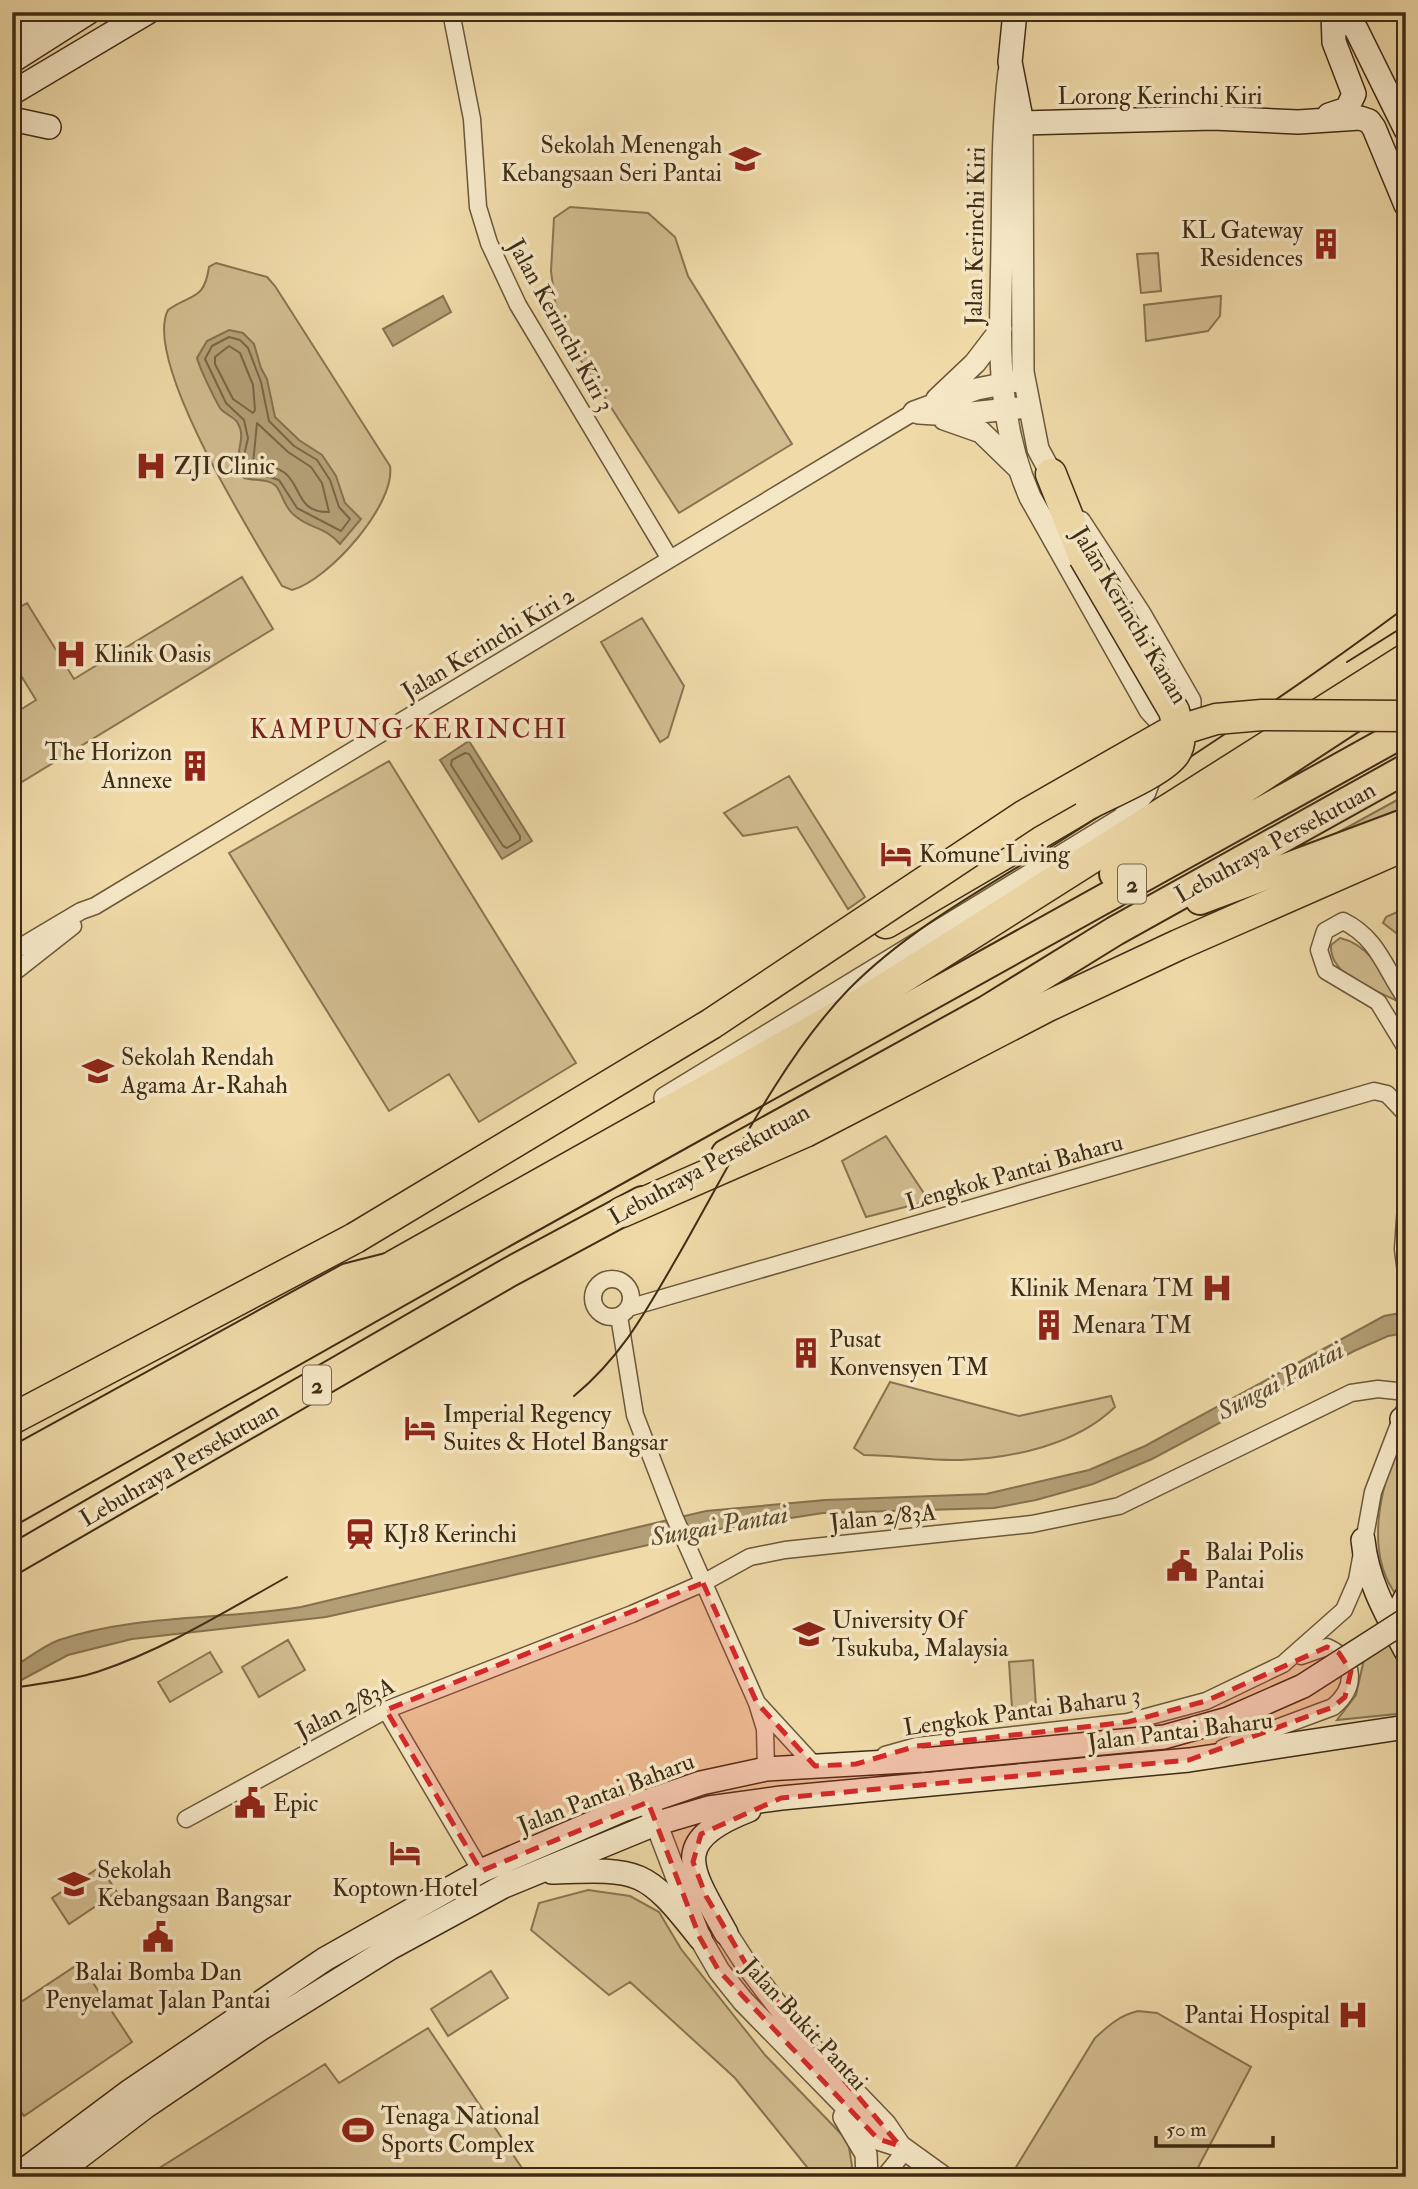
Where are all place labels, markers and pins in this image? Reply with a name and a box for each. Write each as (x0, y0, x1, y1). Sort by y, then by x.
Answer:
place label: Sekolah Menengah Kebangsaan Seri Pantai (501, 130, 722, 189)
school or university icon: Sekolah Menengah Kebangsaan Seri Pantai (728, 142, 762, 176)
place label: KL Gateway Residences (1181, 215, 1303, 274)
building icon: KL Gateway Residences (1309, 227, 1343, 261)
hospital icon: ZJI Clinic (134, 449, 168, 483)
place label: ZJI Clinic (174, 451, 275, 482)
hospital icon: Klinik Oasis (54, 637, 88, 671)
place label: Klinik Oasis (94, 639, 211, 670)
place label: The Horizon Annexe (45, 737, 172, 796)
building icon: The Horizon Annexe (178, 749, 212, 783)
hotel icon: Komune Living (879, 837, 913, 871)
place label: Komune Living (919, 839, 1071, 870)
place label: Sekolah Rendah Agama Ar-Rahah (120, 1042, 288, 1101)
school or university icon: Sekolah Rendah Agama Ar-Rahah (81, 1054, 115, 1088)
hospital icon: Klinik Menara TM (1200, 1271, 1234, 1305)
place label: Klinik Menara TM (1009, 1273, 1194, 1304)
building icon: Menara TM (1032, 1308, 1066, 1342)
place label: Menara TM (1072, 1310, 1192, 1341)
place label: Pusat Konvensyen TM (829, 1324, 989, 1383)
building icon: Pusat Konvensyen TM (789, 1336, 823, 1370)
place label: Imperial Regency Suites & Hotel Bangsar (443, 1399, 668, 1458)
hotel icon: Imperial Regency Suites & Hotel Bangsar (403, 1411, 437, 1445)
station icon: KJ18 Kerinchi (343, 1517, 377, 1551)
place label: KJ18 Kerinchi (383, 1519, 517, 1550)
place label: Balai Polis Pantai (1205, 1537, 1304, 1596)
public building icon: Balai Polis Pantai (1165, 1549, 1199, 1583)
place label: University Of Tsukuba, Malaysia (832, 1605, 1009, 1664)
school or university icon: University Of Tsukuba, Malaysia (792, 1617, 826, 1651)
public building icon: Epic (233, 1786, 267, 1820)
place label: Epic (273, 1788, 319, 1819)
hotel icon: Koptown Hotel (388, 1836, 422, 1870)
place label: Sekolah Kebangsaan Bangsar (97, 1855, 292, 1914)
school or university icon: Sekolah Kebangsaan Bangsar (57, 1867, 91, 1901)
place label: Koptown Hotel (332, 1873, 478, 1904)
public building icon: Balai Bomba Dan Penyelamat Jalan Pantai (141, 1920, 175, 1954)
place label: Balai Bomba Dan Penyelamat Jalan Pantai (45, 1957, 271, 2016)
hospital icon: Pantai Hospital (1336, 1998, 1370, 2032)
place label: Pantai Hospital (1184, 2000, 1330, 2031)
place label: Tenaga National Sports Complex (381, 2101, 540, 2160)
sports icon: Tenaga National Sports Complex (341, 2113, 375, 2147)

